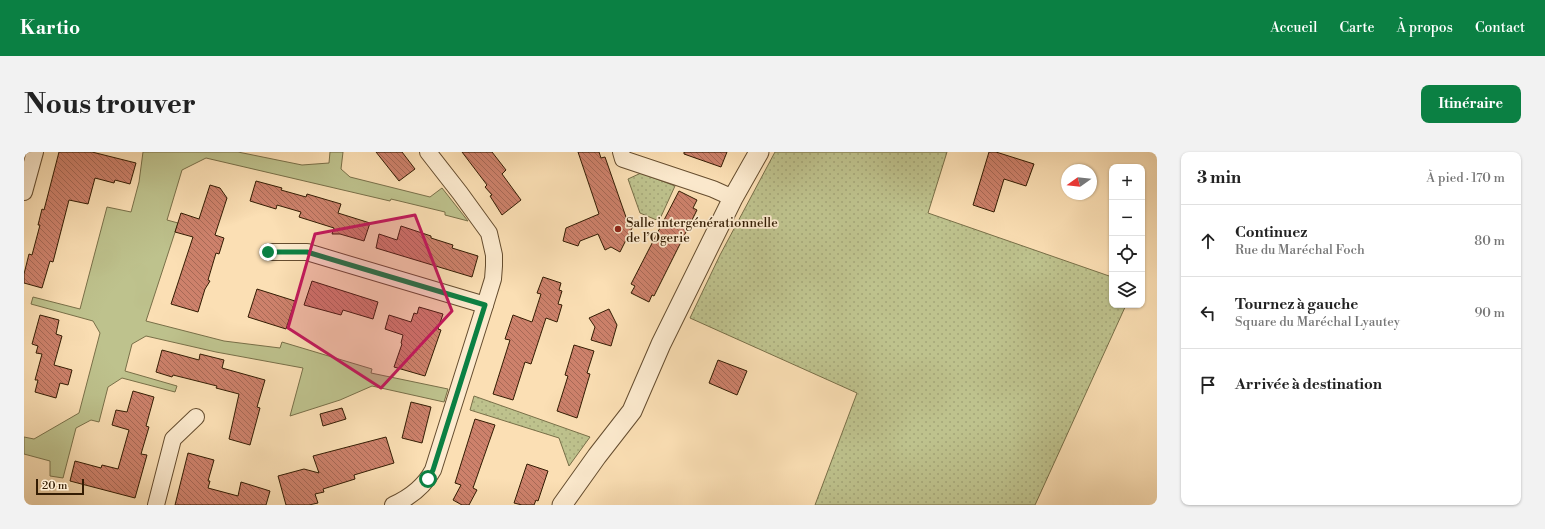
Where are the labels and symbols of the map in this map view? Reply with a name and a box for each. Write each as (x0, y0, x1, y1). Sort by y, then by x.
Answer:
north arrow (1061, 164, 1097, 200)
place label: Salle intergénérationnelle de l’Ogerie (626, 215, 778, 246)
marker: Salle intergénérationnelle de l’Ogerie (613, 224, 623, 234)
route end (259, 243, 277, 261)
route start (419, 470, 437, 488)
scale bar (36, 477, 84, 496)

